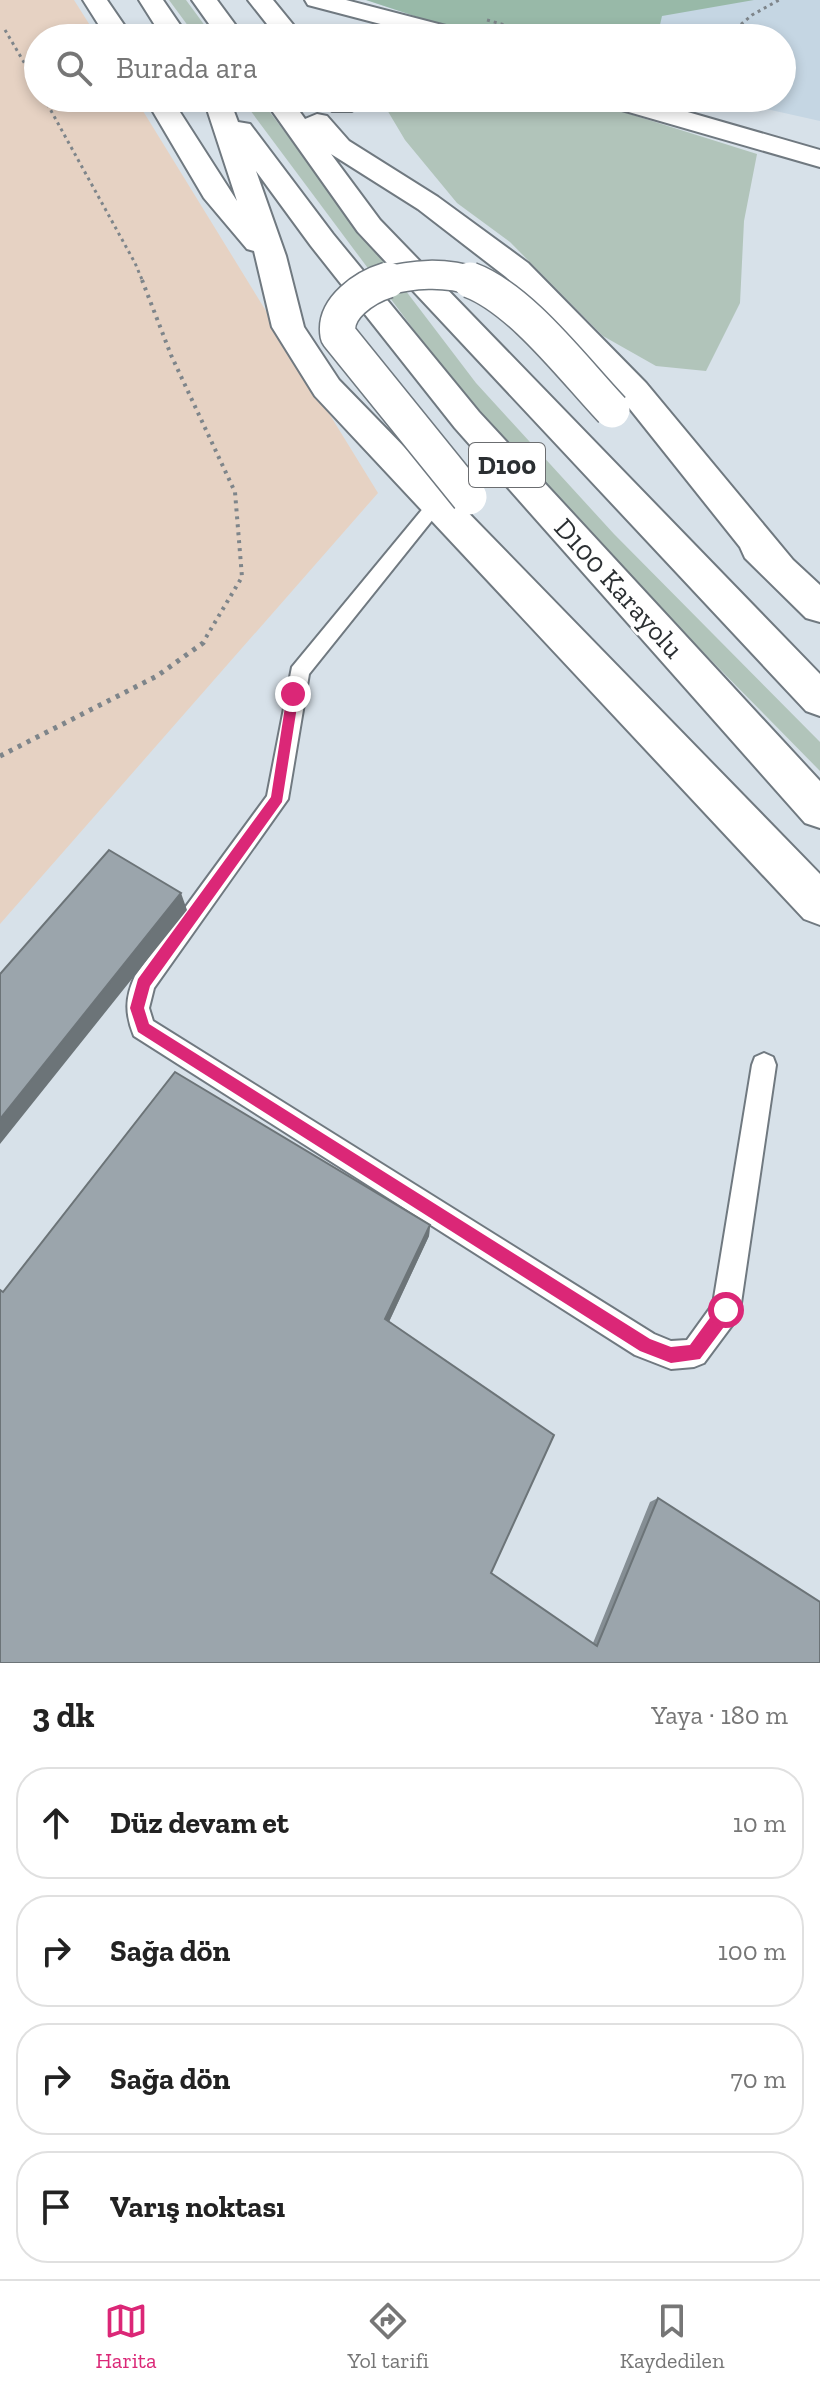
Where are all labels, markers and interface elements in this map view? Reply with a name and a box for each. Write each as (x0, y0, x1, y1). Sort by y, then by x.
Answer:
search box (24, 24, 796, 112)
icon: search (52, 46, 96, 90)
text: Burada ara (116, 50, 257, 86)
road number: D100 (469, 443, 545, 487)
street label: D100 Karayolu (548, 511, 691, 665)
route end (275, 676, 311, 712)
route start (708, 1292, 744, 1328)
text: 3 dk (32, 1695, 95, 1736)
text: Yaya · 180 m (651, 1699, 788, 1731)
icon: ahead (34, 1801, 78, 1845)
text: Düz devam et (110, 1805, 289, 1841)
text: 10 m (733, 1807, 786, 1839)
icon: right (34, 1929, 78, 1973)
text: Sağa dön (110, 1933, 230, 1969)
text: 100 m (718, 1935, 786, 1967)
icon: right (34, 2057, 78, 2101)
text: Sağa dön (110, 2061, 230, 2097)
text: 70 m (730, 2063, 786, 2095)
icon: arrive (34, 2185, 78, 2229)
text: Varış noktası (110, 2189, 285, 2225)
tab: Harita (95, 2299, 157, 2374)
tab: Yol tarifi (348, 2299, 429, 2374)
tab: Kaydedilen (620, 2299, 725, 2374)

